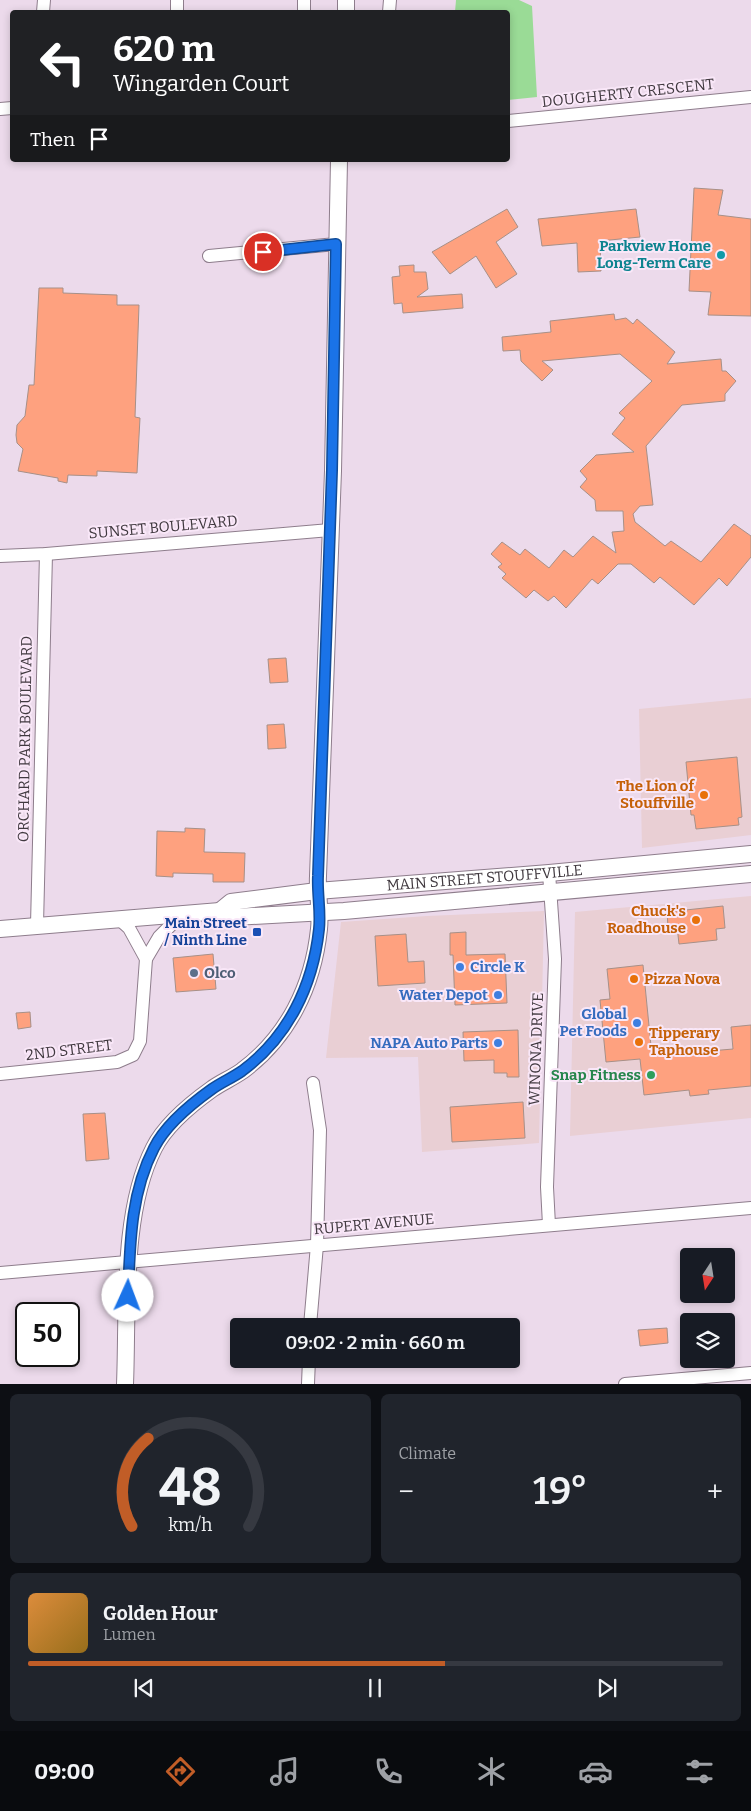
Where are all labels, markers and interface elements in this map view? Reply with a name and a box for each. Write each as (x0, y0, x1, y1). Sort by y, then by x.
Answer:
text: 620 m (113, 28, 215, 70)
icon: left (30, 30, 95, 95)
text: Wingarden Court (113, 70, 289, 97)
street label: DOUGHERTY CRESCENT (541, 75, 715, 111)
icon: arrive (85, 125, 113, 153)
text: Then (30, 128, 75, 151)
pin (242, 231, 284, 273)
place label: Parkview Home Long-Term Care (597, 237, 711, 272)
icon: arrive (249, 238, 277, 266)
marker: Parkview Home Long-Term Care (715, 249, 727, 261)
street label: SUNSET BOULEVARD (88, 512, 238, 542)
street label: ORCHARD PARK BOULEVARD (14, 636, 36, 842)
place label: The Lion of Stouffville (616, 777, 695, 812)
marker: The Lion of Stouffville (698, 789, 710, 801)
street label: MAIN STREET STOUFFVILLE (386, 861, 583, 895)
place label: Chuck's Roadhouse (607, 902, 686, 937)
place label: Main Street / Ninth Line (163, 914, 247, 949)
marker: Chuck's Roadhouse (690, 914, 702, 926)
marker: Main Street / Ninth Line (251, 926, 263, 938)
place label: Circle K (470, 958, 525, 976)
marker: Circle K (454, 961, 466, 973)
place label: Olco (204, 964, 236, 982)
marker: Olco (188, 967, 200, 979)
place label: Pizza Nova (644, 970, 721, 988)
marker: Pizza Nova (628, 973, 640, 985)
place label: Water Depot (399, 986, 488, 1004)
marker: Water Depot (492, 989, 504, 1001)
street label: WINONA DRIVE (525, 992, 547, 1106)
place label: Global Pet Foods (560, 1005, 627, 1040)
marker: Global Pet Foods (631, 1017, 643, 1029)
place label: Tipperary Taphouse (649, 1024, 721, 1059)
place label: NAPA Auto Parts (370, 1034, 488, 1052)
street label: 2ND STREET (25, 1036, 114, 1064)
marker: Tipperary Taphouse (633, 1036, 645, 1048)
marker: NAPA Auto Parts (492, 1037, 504, 1049)
place label: Snap Fitness (551, 1066, 641, 1084)
marker: Snap Fitness (645, 1069, 657, 1081)
street label: RUPERT AVENUE (313, 1210, 435, 1238)
north arrow (680, 1248, 735, 1302)
map controls (680, 1248, 735, 1368)
position arrow (101, 1269, 153, 1321)
speed limit sign: 50 (15, 1302, 80, 1367)
button: layers (680, 1313, 735, 1368)
text: 09:02 · 2 min · 660 m (285, 1331, 465, 1354)
text: Climate (399, 1444, 456, 1463)
text: 48 (159, 1456, 222, 1519)
text: 19° (533, 1468, 588, 1514)
text: − (399, 1475, 414, 1508)
text: + (707, 1475, 723, 1508)
text: km/h (168, 1514, 212, 1536)
text: Golden Hour (103, 1602, 218, 1625)
text: Lumen (103, 1625, 156, 1644)
icon: previous (130, 1674, 158, 1702)
icon: pause (361, 1674, 389, 1702)
icon: next (593, 1674, 621, 1702)
icon: directions (163, 1754, 198, 1789)
icon: music (267, 1754, 302, 1789)
icon: phone (371, 1754, 406, 1789)
icon: climate (474, 1754, 509, 1789)
icon: car (578, 1754, 613, 1789)
icon: filters (682, 1754, 717, 1789)
text: 09:00 (34, 1758, 94, 1785)

